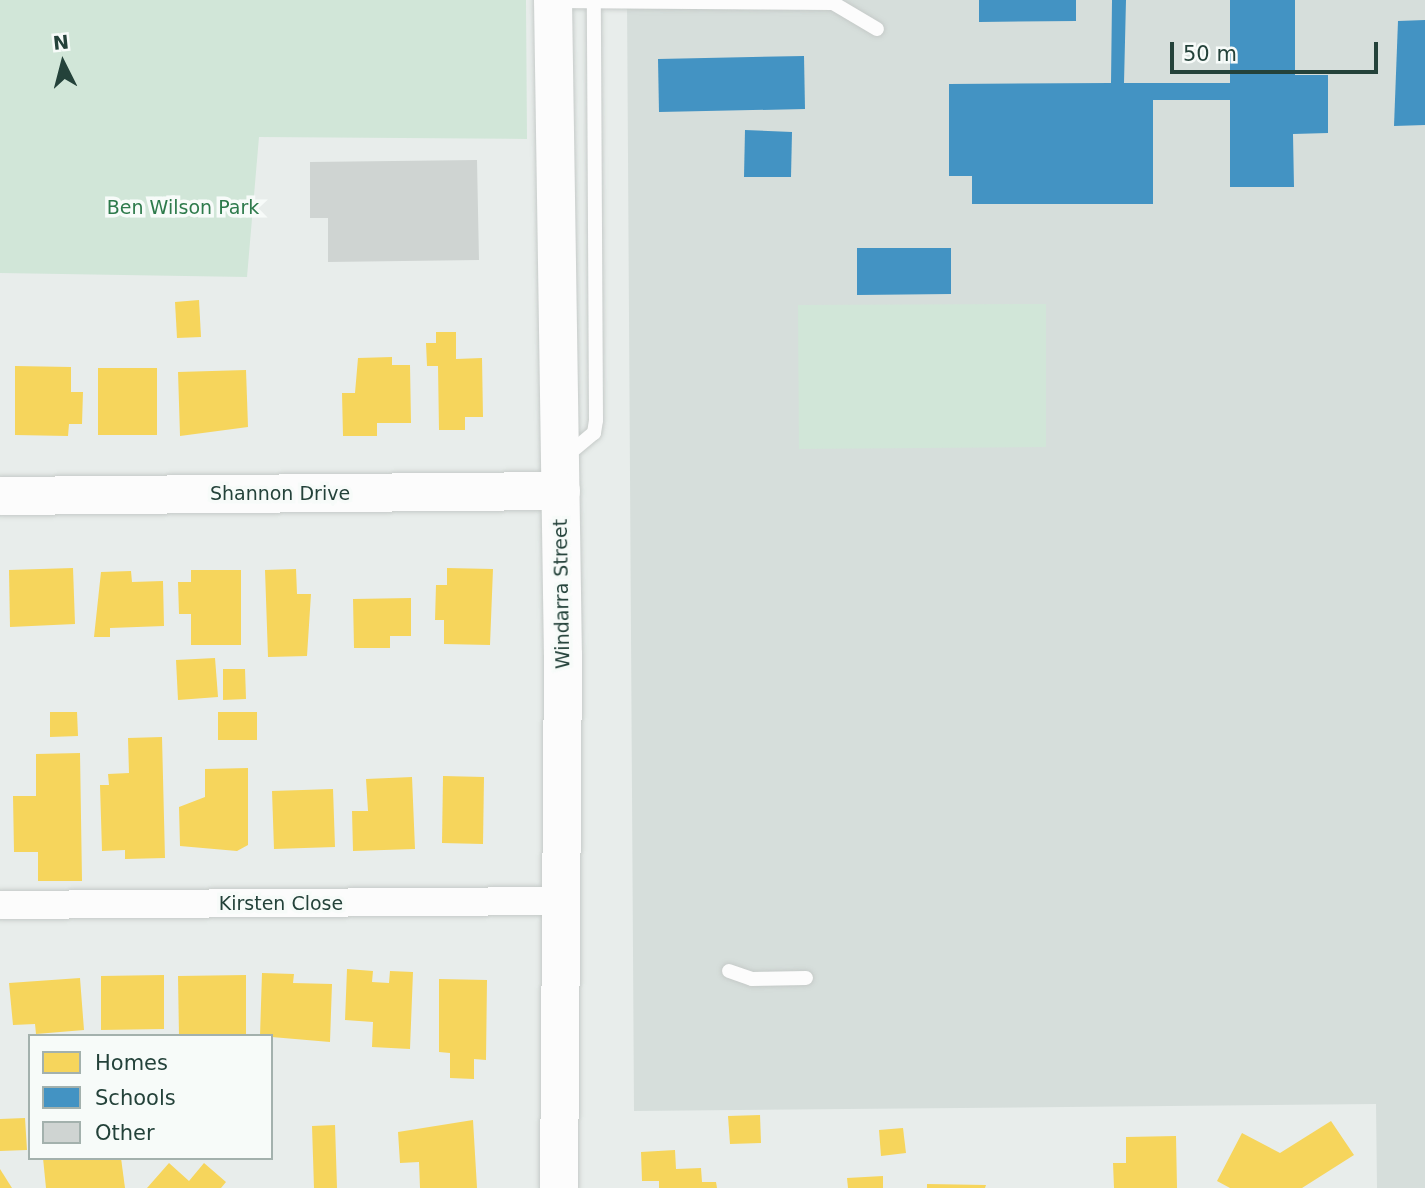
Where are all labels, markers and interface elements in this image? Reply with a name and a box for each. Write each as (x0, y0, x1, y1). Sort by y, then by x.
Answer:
north arrow (28, 28, 98, 98)
scale bar (1173, 28, 1381, 72)
text: N (52, 30, 70, 54)
text: 50 m (1183, 42, 1237, 66)
park label: Ben Wilson Park (107, 197, 259, 219)
street label: Shannon Drive (210, 483, 350, 505)
street label: Windarra Street (549, 519, 575, 669)
street label: Kirsten Close (219, 893, 343, 915)
legend (28, 1034, 273, 1160)
text: Homes (95, 1051, 168, 1075)
text: Schools (95, 1086, 176, 1110)
text: Other (95, 1121, 155, 1145)

